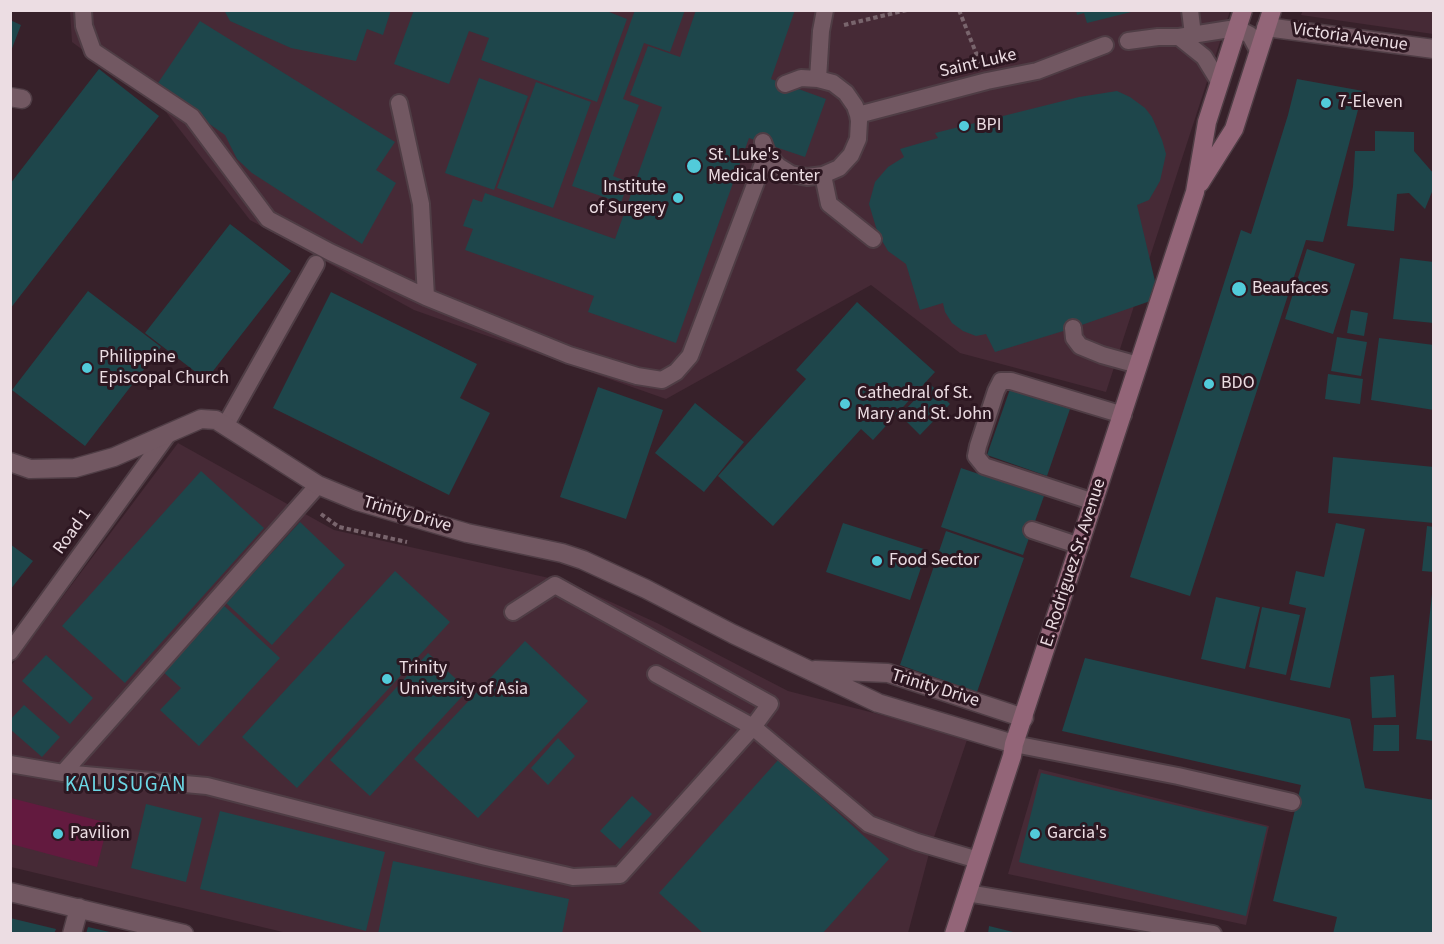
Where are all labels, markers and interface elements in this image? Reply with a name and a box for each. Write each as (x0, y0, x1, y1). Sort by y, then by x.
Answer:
street label: Victoria Avenue (1291, 19, 1409, 57)
street label: Saint Luke (937, 45, 1019, 83)
place label: 7-Eleven (1338, 92, 1403, 114)
marker: 7-Eleven (1319, 96, 1333, 110)
place label: BPI (976, 115, 1002, 137)
marker: BPI (957, 119, 971, 133)
place label: St. Luke's Medical Center (708, 145, 820, 188)
marker: St. Luke's Medical Center (685, 157, 703, 175)
place label: Institute of Surgery (589, 177, 666, 219)
marker: Institute of Surgery (671, 191, 685, 205)
place label: Beaufaces (1252, 278, 1328, 300)
marker: Beaufaces (1230, 280, 1248, 298)
place label: Philippine Episcopal Church (99, 347, 229, 389)
marker: Philippine Episcopal Church (80, 361, 94, 375)
place label: BDO (1221, 373, 1255, 395)
marker: BDO (1202, 377, 1216, 391)
place label: Cathedral of St. Mary and St. John (857, 383, 992, 426)
marker: Cathedral of St. Mary and St. John (838, 397, 852, 411)
street label: E. Rodriguez Sr. Avenue (1037, 476, 1111, 650)
street label: Trinity Drive (360, 492, 454, 538)
street label: Road 1 (49, 505, 97, 559)
place label: Food Sector (889, 550, 979, 572)
marker: Food Sector (870, 554, 884, 568)
place label: Trinity University of Asia (399, 658, 528, 700)
street label: Trinity Drive (888, 665, 982, 713)
marker: Trinity University of Asia (380, 672, 394, 686)
district label: KALUSUGAN (65, 773, 187, 799)
place label: Pavilion (70, 823, 130, 845)
place label: Garcia's (1047, 823, 1107, 845)
marker: Pavilion (51, 827, 65, 841)
marker: Garcia's (1028, 827, 1042, 841)

